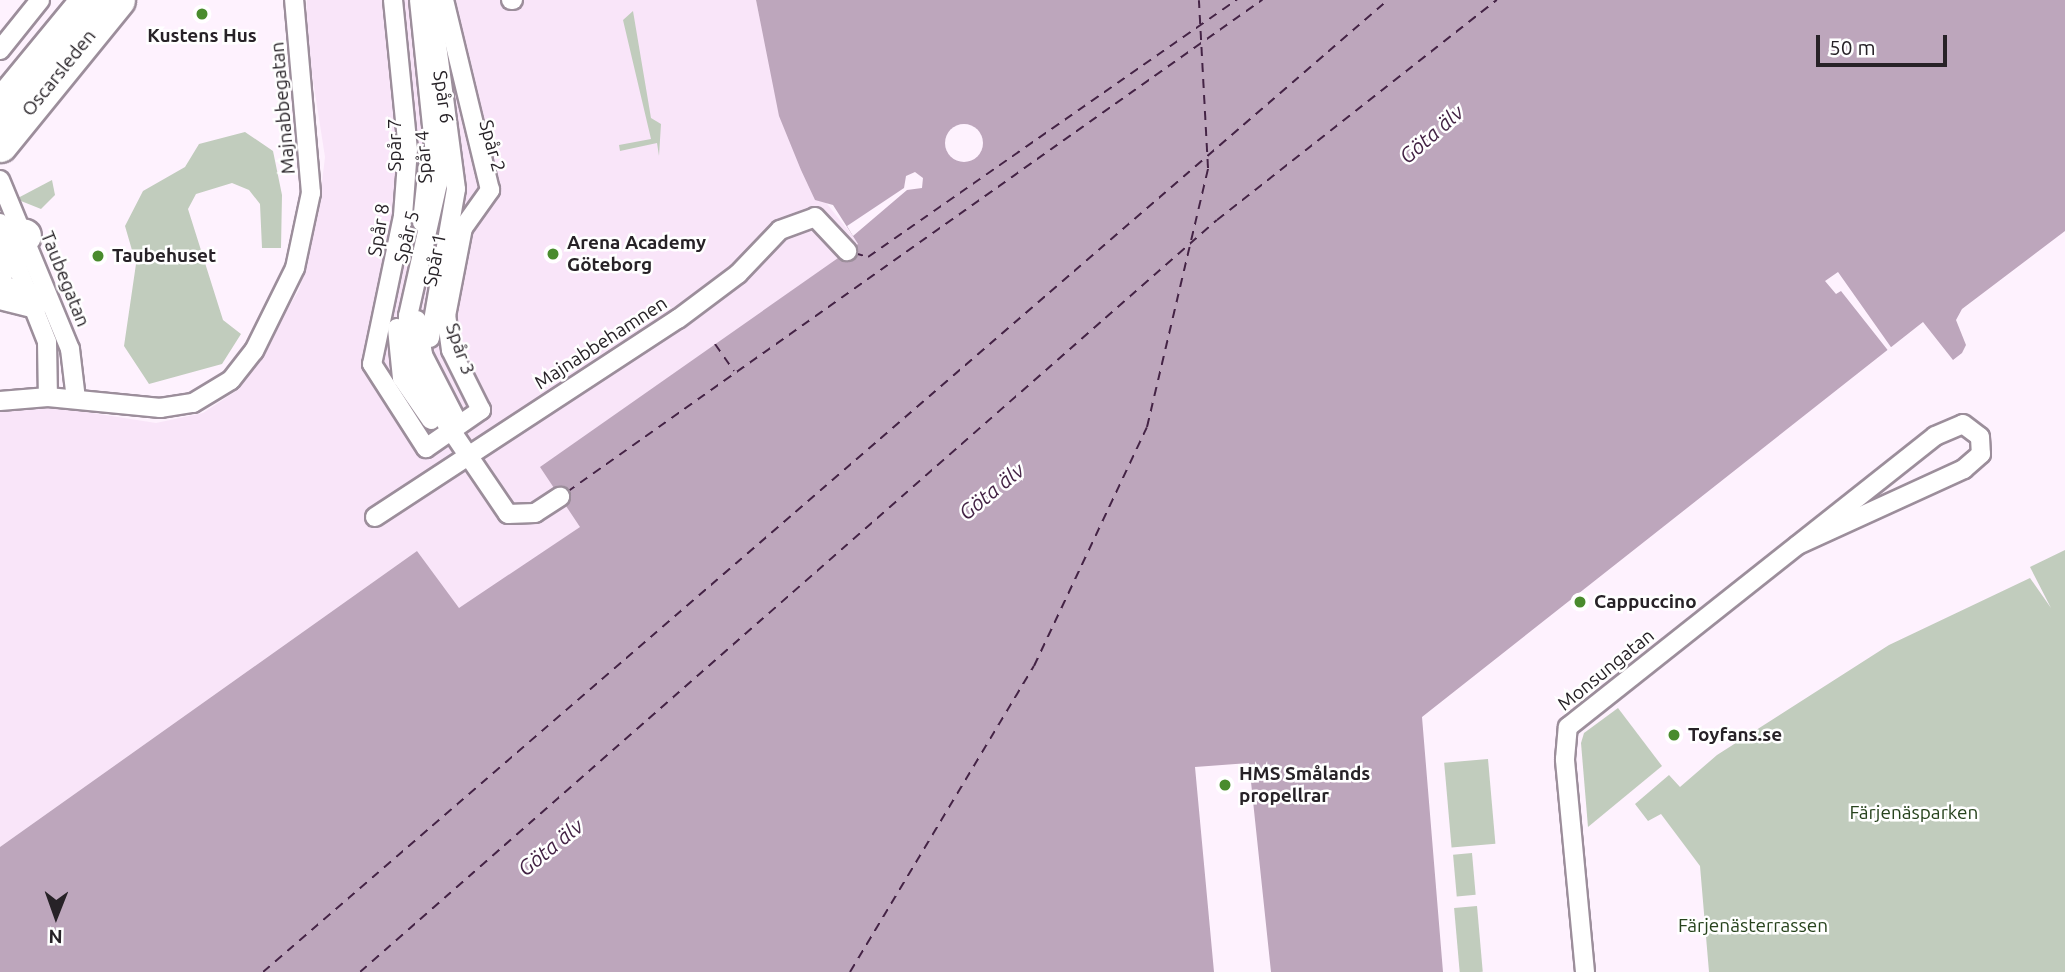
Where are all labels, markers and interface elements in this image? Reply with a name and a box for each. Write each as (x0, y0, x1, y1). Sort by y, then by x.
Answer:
marker: Kustens Hus (194, 6, 210, 22)
scale bar (1820, 21, 1951, 65)
street label: Oscarsleden (17, 25, 101, 121)
place label: Kustens Hus (147, 25, 257, 47)
text: 50 m (1829, 35, 1876, 59)
street label: Majnabbegatan (266, 41, 300, 175)
street label: Spår 6 (428, 69, 458, 125)
water label: Göta älv (1394, 99, 1468, 169)
street label: Spår 2 (474, 117, 510, 175)
street label: Spår 7 (384, 118, 406, 172)
street label: Spår 4 (411, 130, 437, 184)
street label: Spår 8 (364, 202, 394, 258)
street label: Spår 5 (390, 208, 424, 266)
street label: Taubegatan (36, 228, 94, 330)
street label: Spår 1 (419, 232, 451, 288)
place label: Arena Academy Göteborg (567, 232, 706, 276)
place label: Taubehuset (112, 245, 216, 267)
marker: Arena Academy Göteborg (545, 246, 561, 262)
marker: Taubehuset (90, 248, 106, 264)
street label: Majnabbehamnen (530, 292, 672, 394)
street label: Spår 3 (441, 320, 479, 378)
water label: Göta älv (953, 457, 1029, 525)
place label: Cappuccino (1594, 591, 1697, 613)
marker: Cappuccino (1572, 594, 1588, 610)
street label: Monsungatan (1553, 624, 1659, 716)
place label: Toyfans.se (1688, 724, 1782, 746)
marker: Toyfans.se (1666, 727, 1682, 743)
place label: HMS Smålands propellrar (1239, 763, 1370, 807)
marker: HMS Smålands propellrar (1217, 777, 1233, 793)
park label: Färjenäsparken (1850, 802, 1978, 824)
water label: Göta älv (512, 813, 588, 881)
north arrow (21, 881, 91, 951)
park label: Färjenästerrassen (1678, 915, 1828, 937)
text: N (48, 926, 63, 948)

